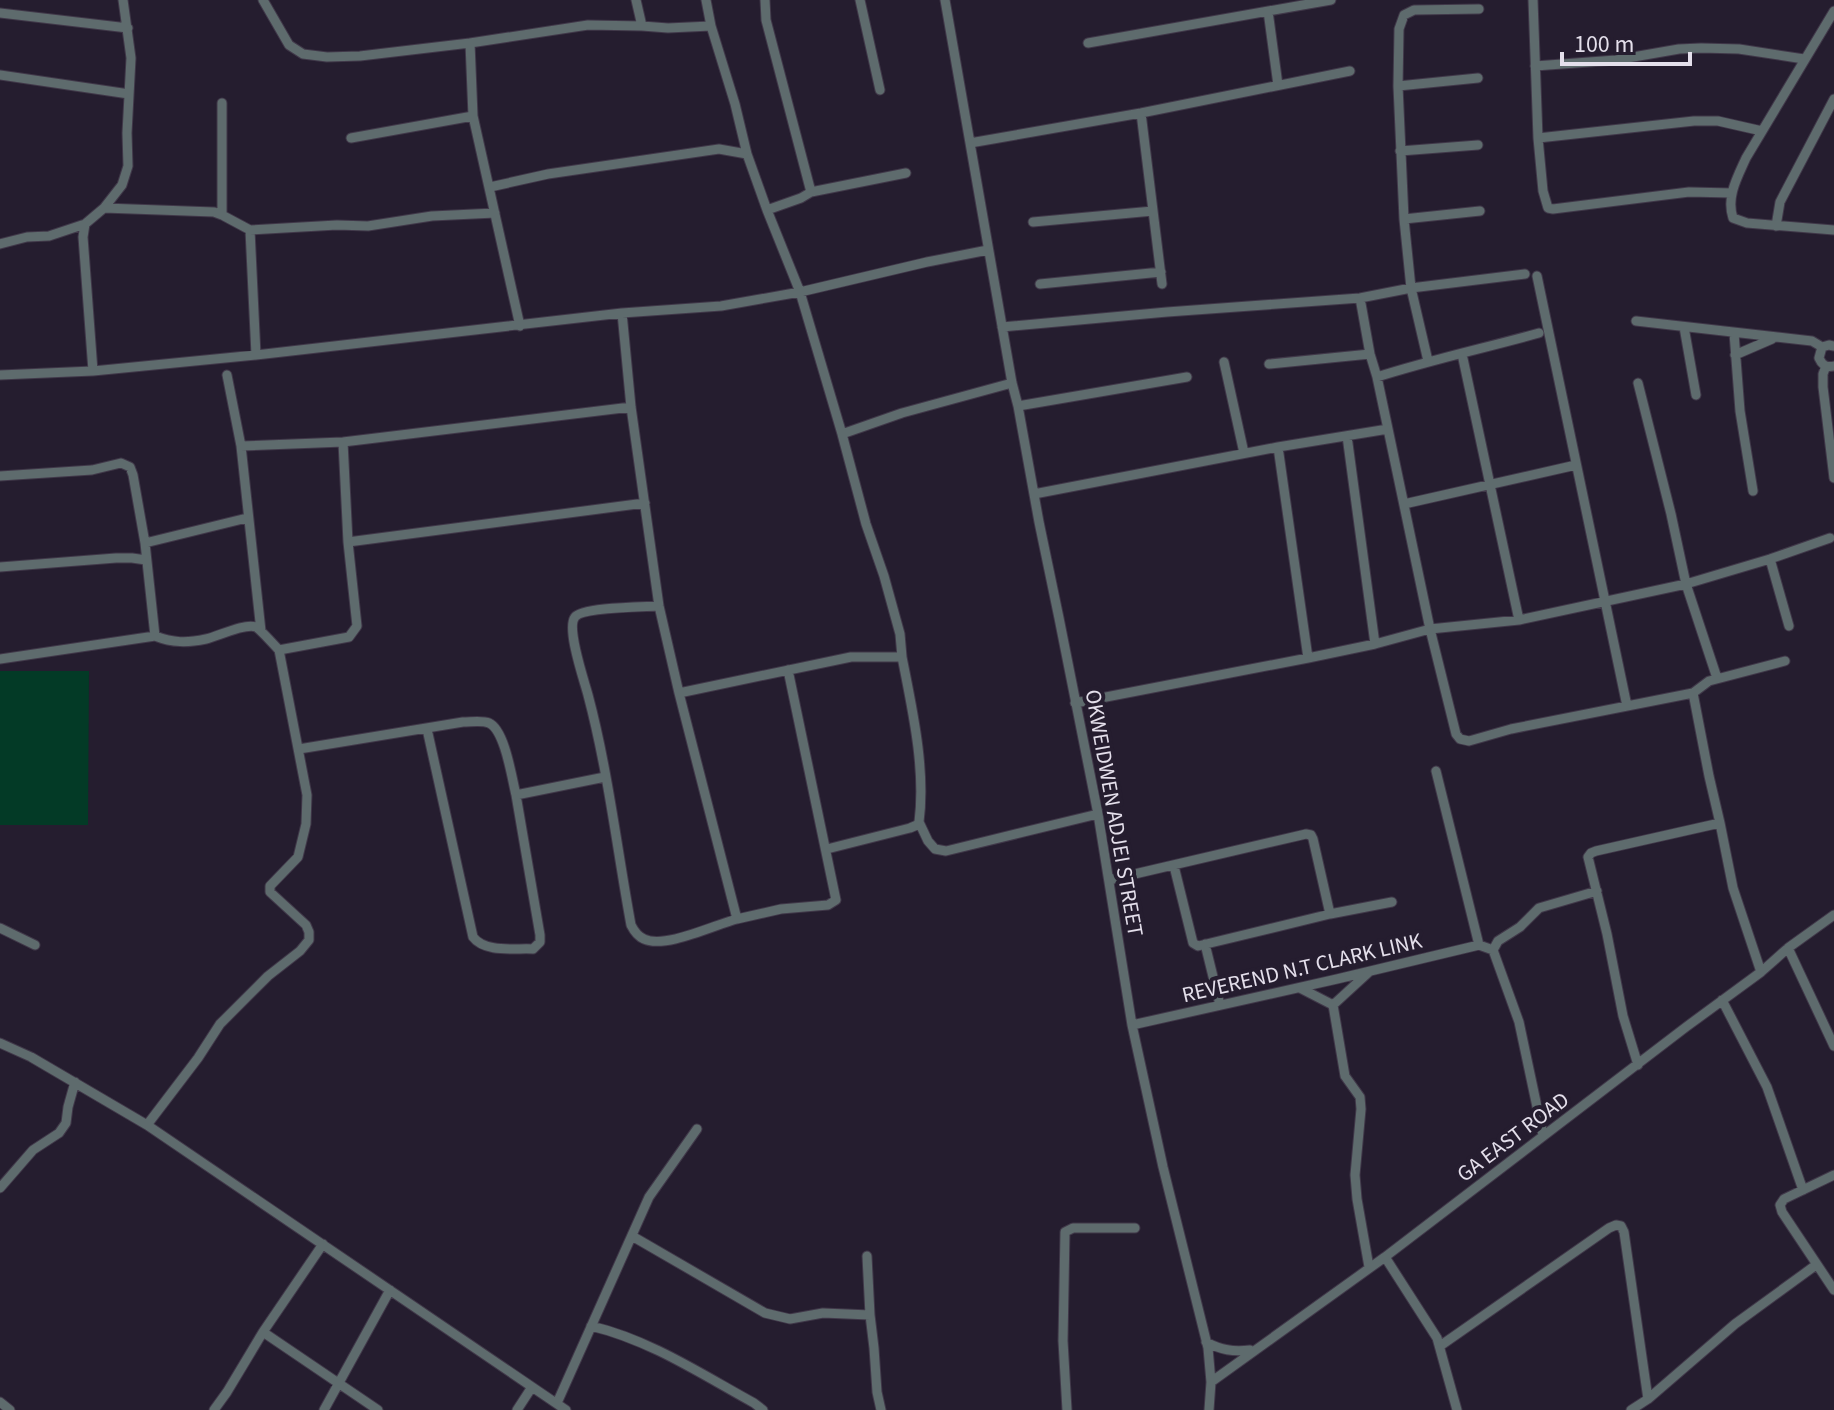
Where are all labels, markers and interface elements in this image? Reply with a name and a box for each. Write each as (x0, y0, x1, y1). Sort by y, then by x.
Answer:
scale bar (1562, 16, 1690, 66)
text: 100 m (1574, 27, 1634, 62)
street label: OKWEIDWEN ADJEI STREET (1077, 687, 1152, 939)
street label: REVEREND N.T CLARK LINK (1179, 925, 1425, 1011)
street label: GA EAST ROAD (1450, 1084, 1576, 1190)

